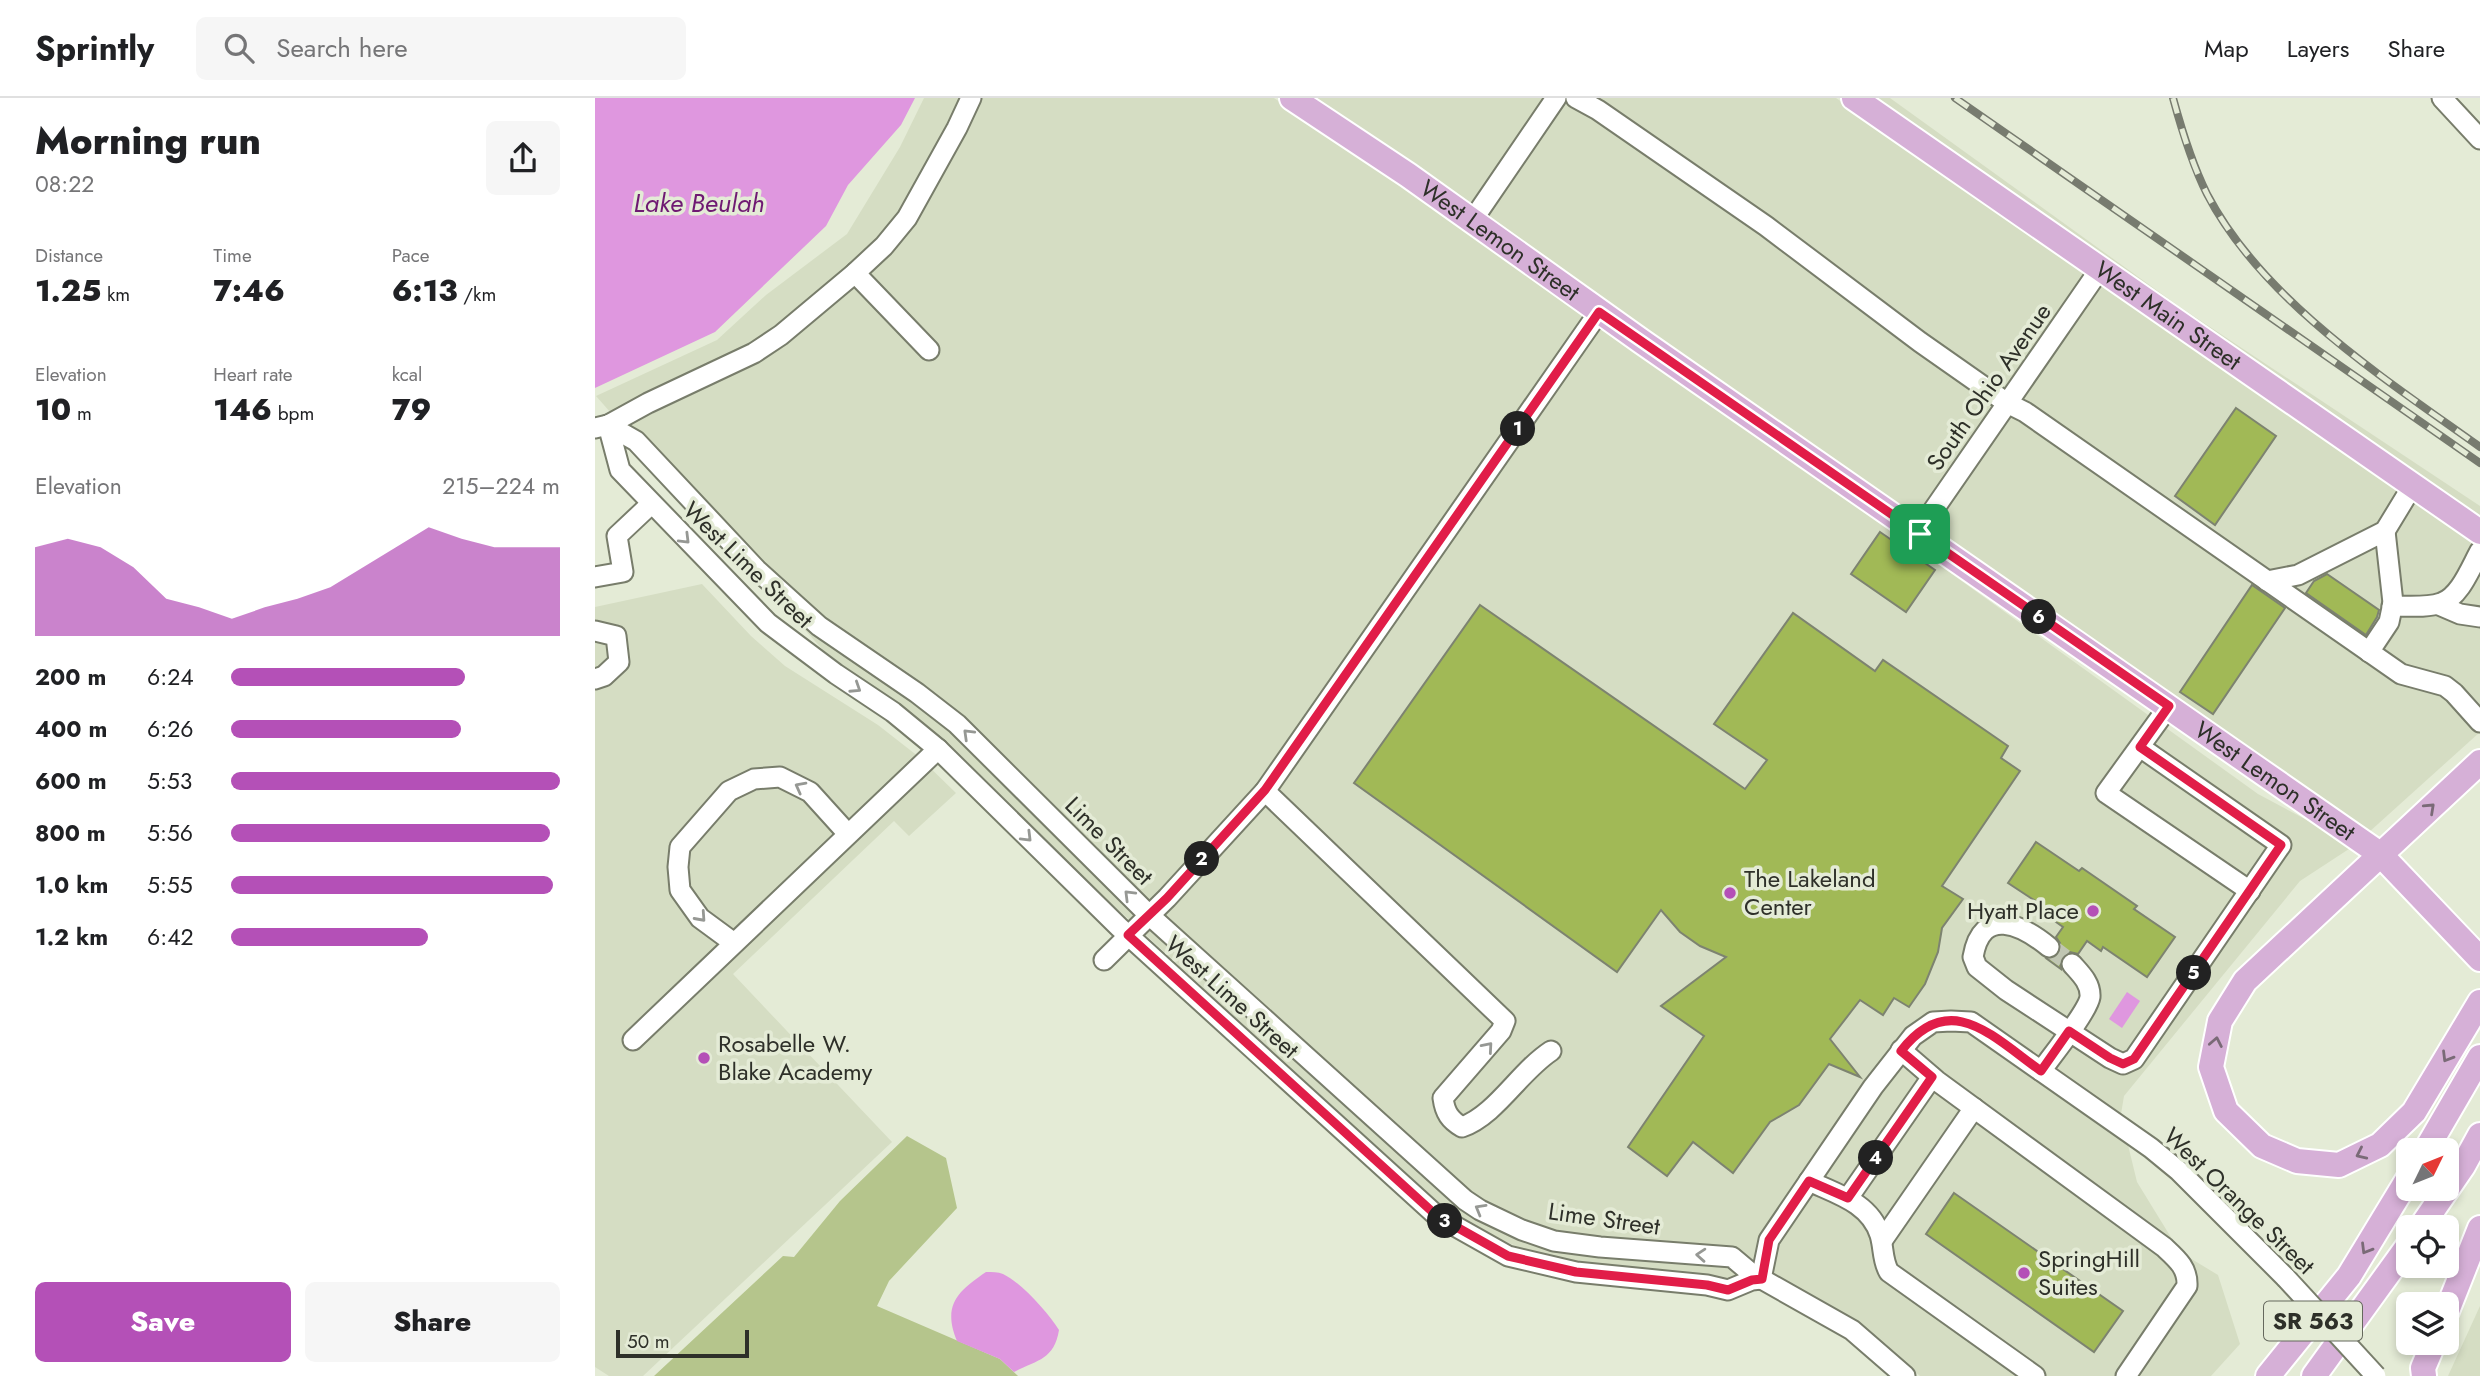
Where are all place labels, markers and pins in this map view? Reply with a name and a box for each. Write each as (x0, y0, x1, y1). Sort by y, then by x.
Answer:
pin: 1 (1501, 412, 1535, 446)
pin (1890, 504, 1950, 564)
pin: 6 (2021, 600, 2057, 634)
pin: 2 (1185, 842, 1219, 876)
place label: The Lakeland Center (1744, 861, 1876, 924)
marker: The Lakeland Center (1722, 885, 1738, 901)
place label: Hyatt Place (1967, 893, 2079, 928)
marker: Hyatt Place (2085, 903, 2101, 919)
pin: 5 (2177, 956, 2211, 990)
place label: Rosabelle W. Blake Academy (718, 1026, 873, 1089)
marker: Rosabelle W. Blake Academy (696, 1050, 712, 1066)
pin: 4 (1859, 1140, 1893, 1176)
pin: 3 (1427, 1204, 1463, 1238)
place label: SpringHill Suites (2038, 1241, 2140, 1304)
marker: SpringHill Suites (2016, 1265, 2032, 1281)

